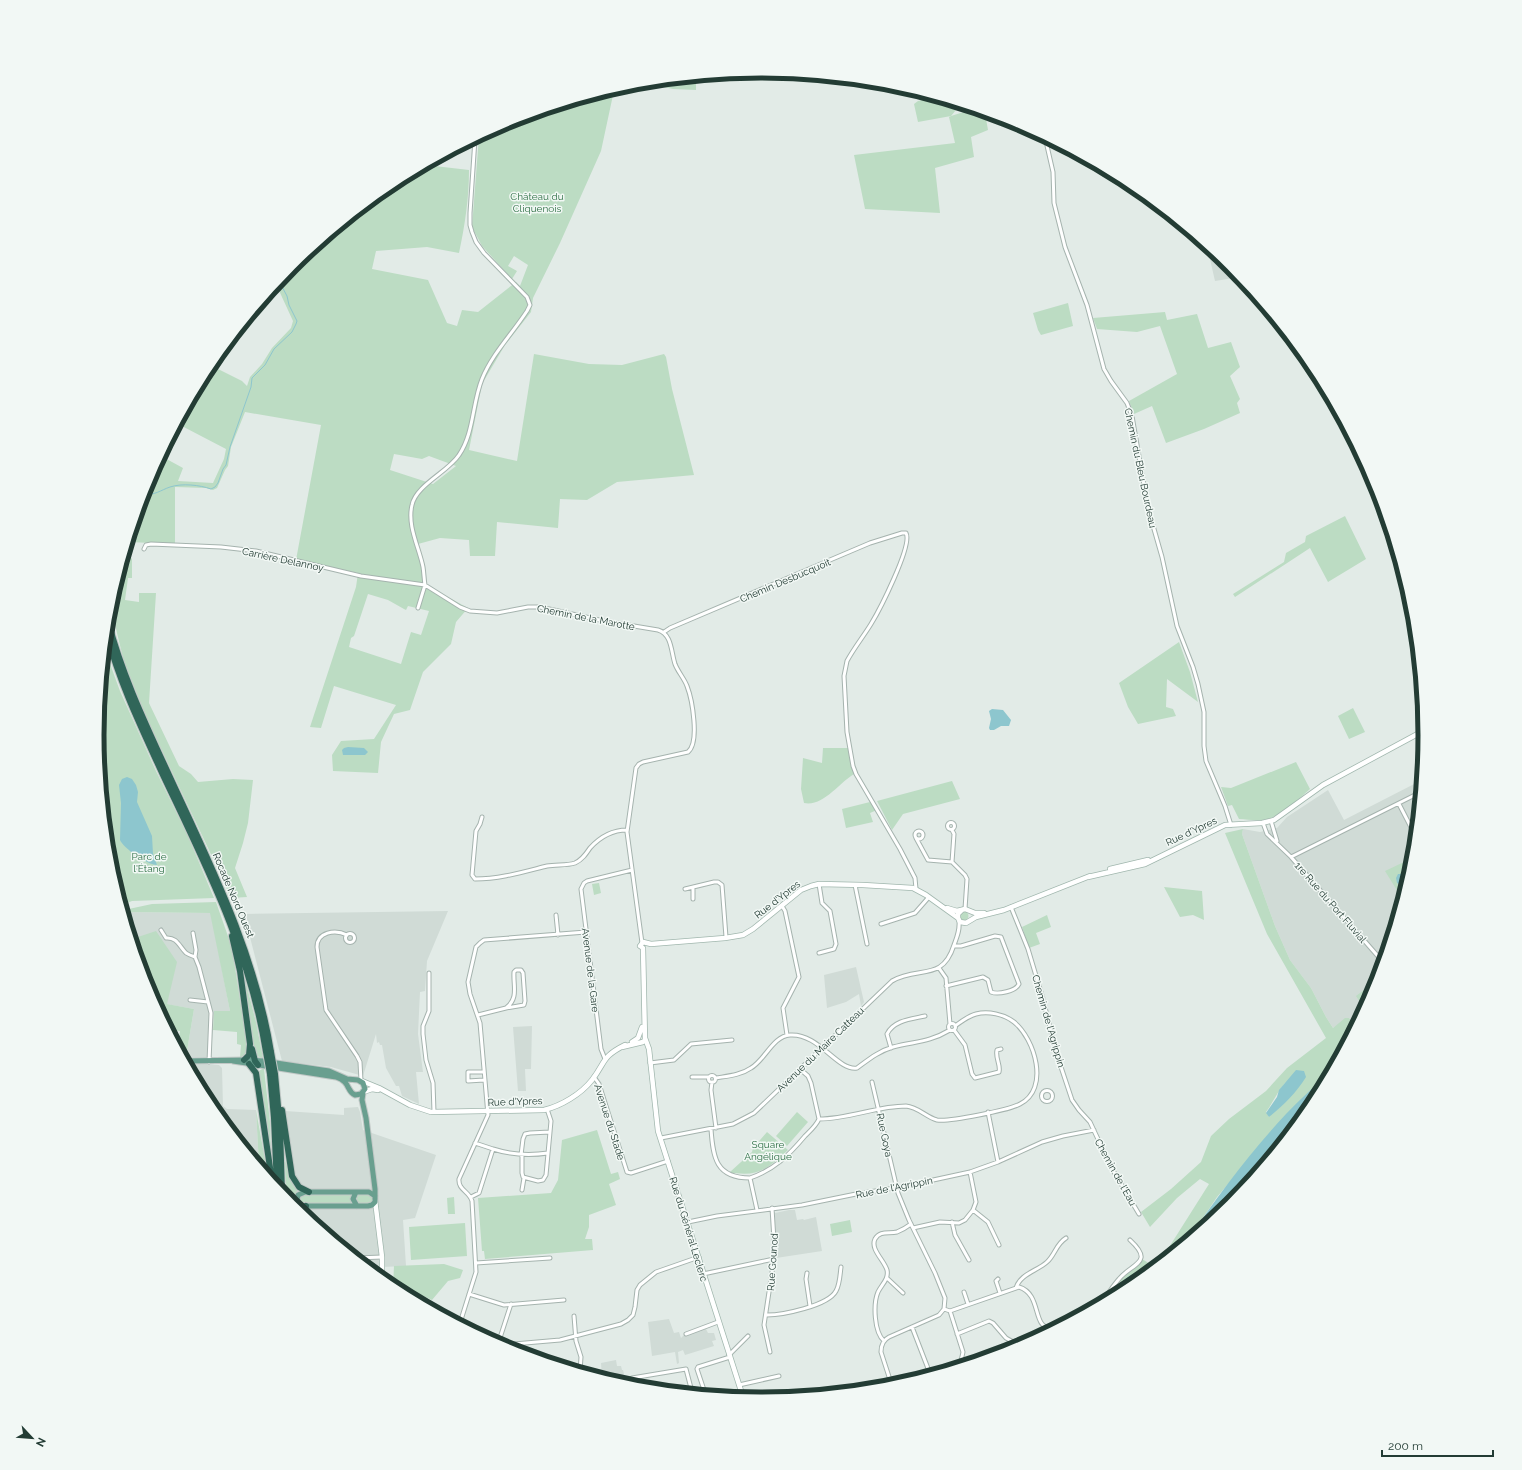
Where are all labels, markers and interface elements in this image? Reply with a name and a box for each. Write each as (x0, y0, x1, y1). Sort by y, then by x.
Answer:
park label: Château du Cliquenois (510, 191, 564, 214)
street label: Chemin du Bleu Bourdeau (1122, 407, 1159, 529)
street label: Carrière Delannoy (241, 545, 325, 574)
street label: Chemin Desbucquoit (738, 556, 833, 605)
street label: Chemin de la Marotte (536, 603, 636, 632)
street label: Rue d'Ypres (1164, 815, 1219, 848)
park label: Parc de l'Étang (131, 851, 167, 874)
street label: Rocade Nord Ouest (211, 851, 257, 940)
street label: 1re Rue du Port Fluvial (1293, 860, 1369, 945)
street label: Rue d'Ypres (752, 878, 803, 921)
street label: Avenue de la Gare (580, 927, 601, 1013)
street label: Chemin de l'Agrippin (1030, 974, 1067, 1069)
street label: Avenue du Maire Catteau (775, 1005, 866, 1094)
street label: Avenue du Stade (592, 1083, 627, 1162)
street label: Rue d'Ypres (487, 1095, 543, 1108)
street label: Rue Goya (875, 1112, 895, 1158)
street label: Chemin de l'Eau (1093, 1137, 1139, 1208)
park label: Square Angélique (744, 1139, 792, 1162)
street label: Rue de l'Agrippin (855, 1175, 934, 1200)
street label: Rue du Général Leclerc (667, 1176, 710, 1283)
street label: Rue Gounod (765, 1233, 780, 1291)
north arrow (12, 1418, 52, 1458)
scale bar (1382, 1432, 1493, 1458)
text: N (33, 1436, 48, 1449)
text: 200 m (1388, 1439, 1423, 1453)

